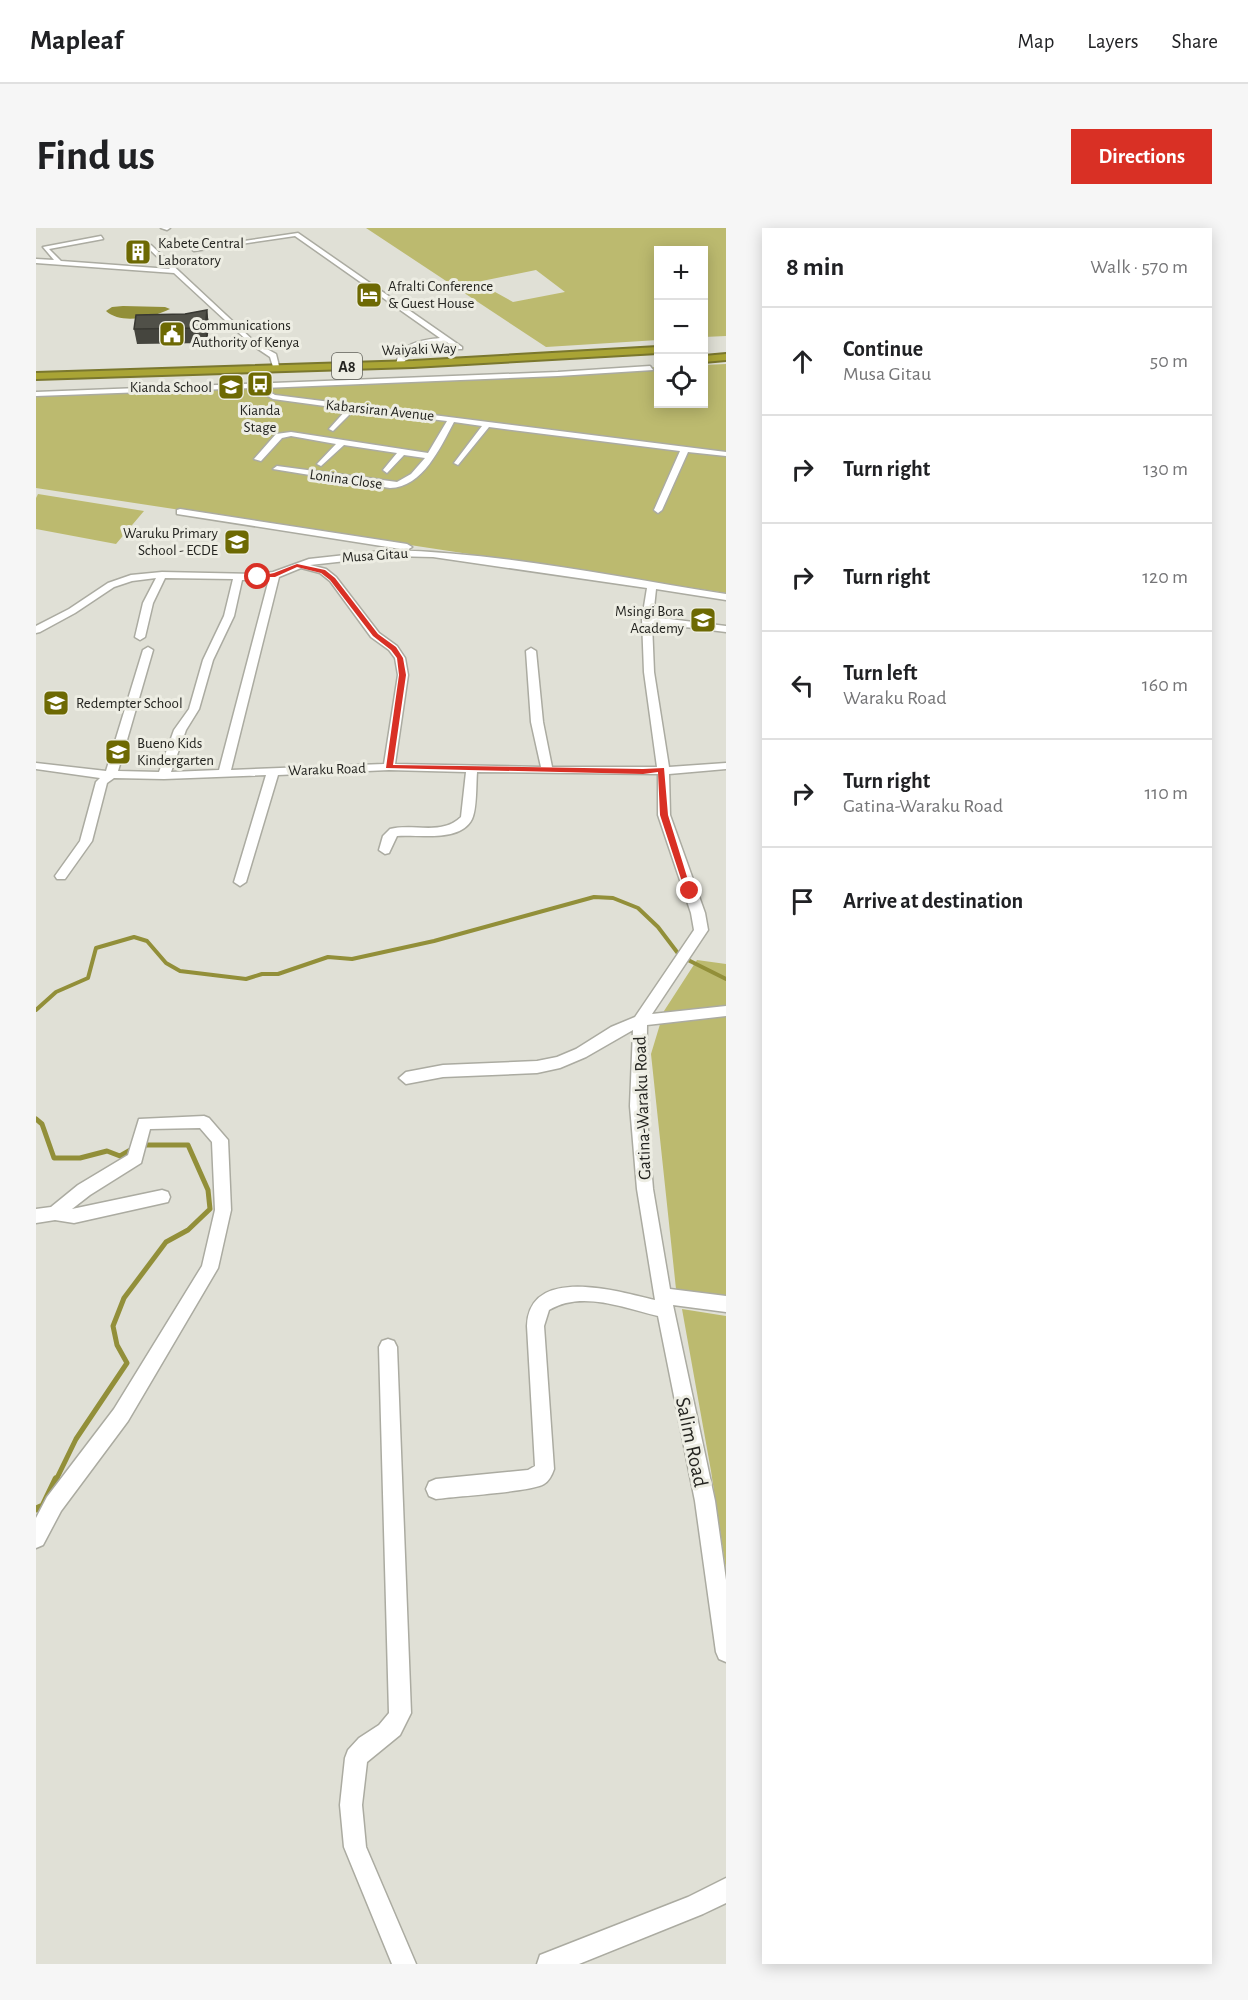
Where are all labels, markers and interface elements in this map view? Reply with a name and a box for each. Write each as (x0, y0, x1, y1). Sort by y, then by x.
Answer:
text: Mapleaf (30, 27, 123, 55)
text: Map (1018, 31, 1054, 52)
text: Layers (1087, 31, 1138, 52)
text: Share (1171, 31, 1218, 52)
button: Directions (1071, 129, 1212, 184)
text: Find us (36, 135, 155, 177)
place label: Kabete Central Laboratory (158, 236, 244, 268)
building icon: Kabete Central Laboratory (123, 237, 153, 267)
map controls (654, 246, 708, 408)
button: + (654, 246, 708, 300)
text: 8 min (786, 254, 844, 280)
text: Walk · 570 m (1090, 257, 1188, 277)
place label: Afralti Conference & Guest House (388, 279, 493, 311)
hotel icon: Afralti Conference & Guest House (354, 280, 384, 310)
button: − (654, 300, 708, 354)
place label: Communications Authority of Kenya (192, 318, 299, 350)
public building icon: Communications Authority of Kenya (157, 319, 187, 349)
text: Continue (843, 338, 923, 360)
street label: Waiyaki Way (381, 341, 457, 358)
icon: ahead (786, 345, 819, 378)
text: 50 m (1150, 351, 1188, 371)
road number: A8 (332, 353, 362, 379)
button: locate (654, 354, 708, 408)
text: Musa Gitau (843, 364, 931, 384)
bus stop icon: Kianda Stage (245, 369, 275, 399)
school or university icon: Kianda School (216, 372, 246, 402)
place label: Kianda School (130, 380, 212, 395)
street label: Kabarsiran Avenue (325, 397, 435, 424)
place label: Kianda Stage (239, 403, 281, 435)
icon: right (786, 453, 819, 486)
text: Turn right (843, 458, 930, 480)
text: 130 m (1143, 459, 1188, 479)
street label: Lonina Close (309, 467, 383, 492)
place label: Waruku Primary School - ECDE (123, 526, 219, 558)
school or university icon: Waruku Primary School - ECDE (222, 527, 252, 557)
street label: Musa Gitau (342, 546, 409, 565)
icon: right (786, 561, 819, 594)
route start (244, 563, 270, 589)
text: Turn right (843, 566, 930, 588)
text: 120 m (1142, 567, 1188, 587)
place label: Msingi Bora Academy (615, 604, 685, 636)
school or university icon: Msingi Bora Academy (688, 605, 718, 635)
text: Turn left (843, 662, 917, 684)
icon: left (786, 669, 819, 702)
text: 160 m (1142, 675, 1188, 695)
school or university icon: Redempter School (41, 688, 71, 718)
text: Waraku Road (843, 688, 947, 708)
place label: Redempter School (76, 696, 183, 711)
place label: Bueno Kids Kindergarten (137, 736, 214, 768)
school or university icon: Bueno Kids Kindergarten (103, 737, 133, 767)
street label: Waraku Road (288, 761, 366, 778)
text: Turn right (843, 770, 930, 792)
icon: right (786, 777, 819, 810)
text: 110 m (1144, 783, 1188, 803)
text: Gatina-Waraku Road (843, 796, 1003, 816)
route end (676, 877, 702, 903)
icon: arrive (786, 885, 819, 918)
text: Arrive at destination (843, 890, 1023, 912)
street label: Gatina-Waraku Road (631, 1036, 655, 1180)
street label: Salim Road (672, 1395, 711, 1489)

